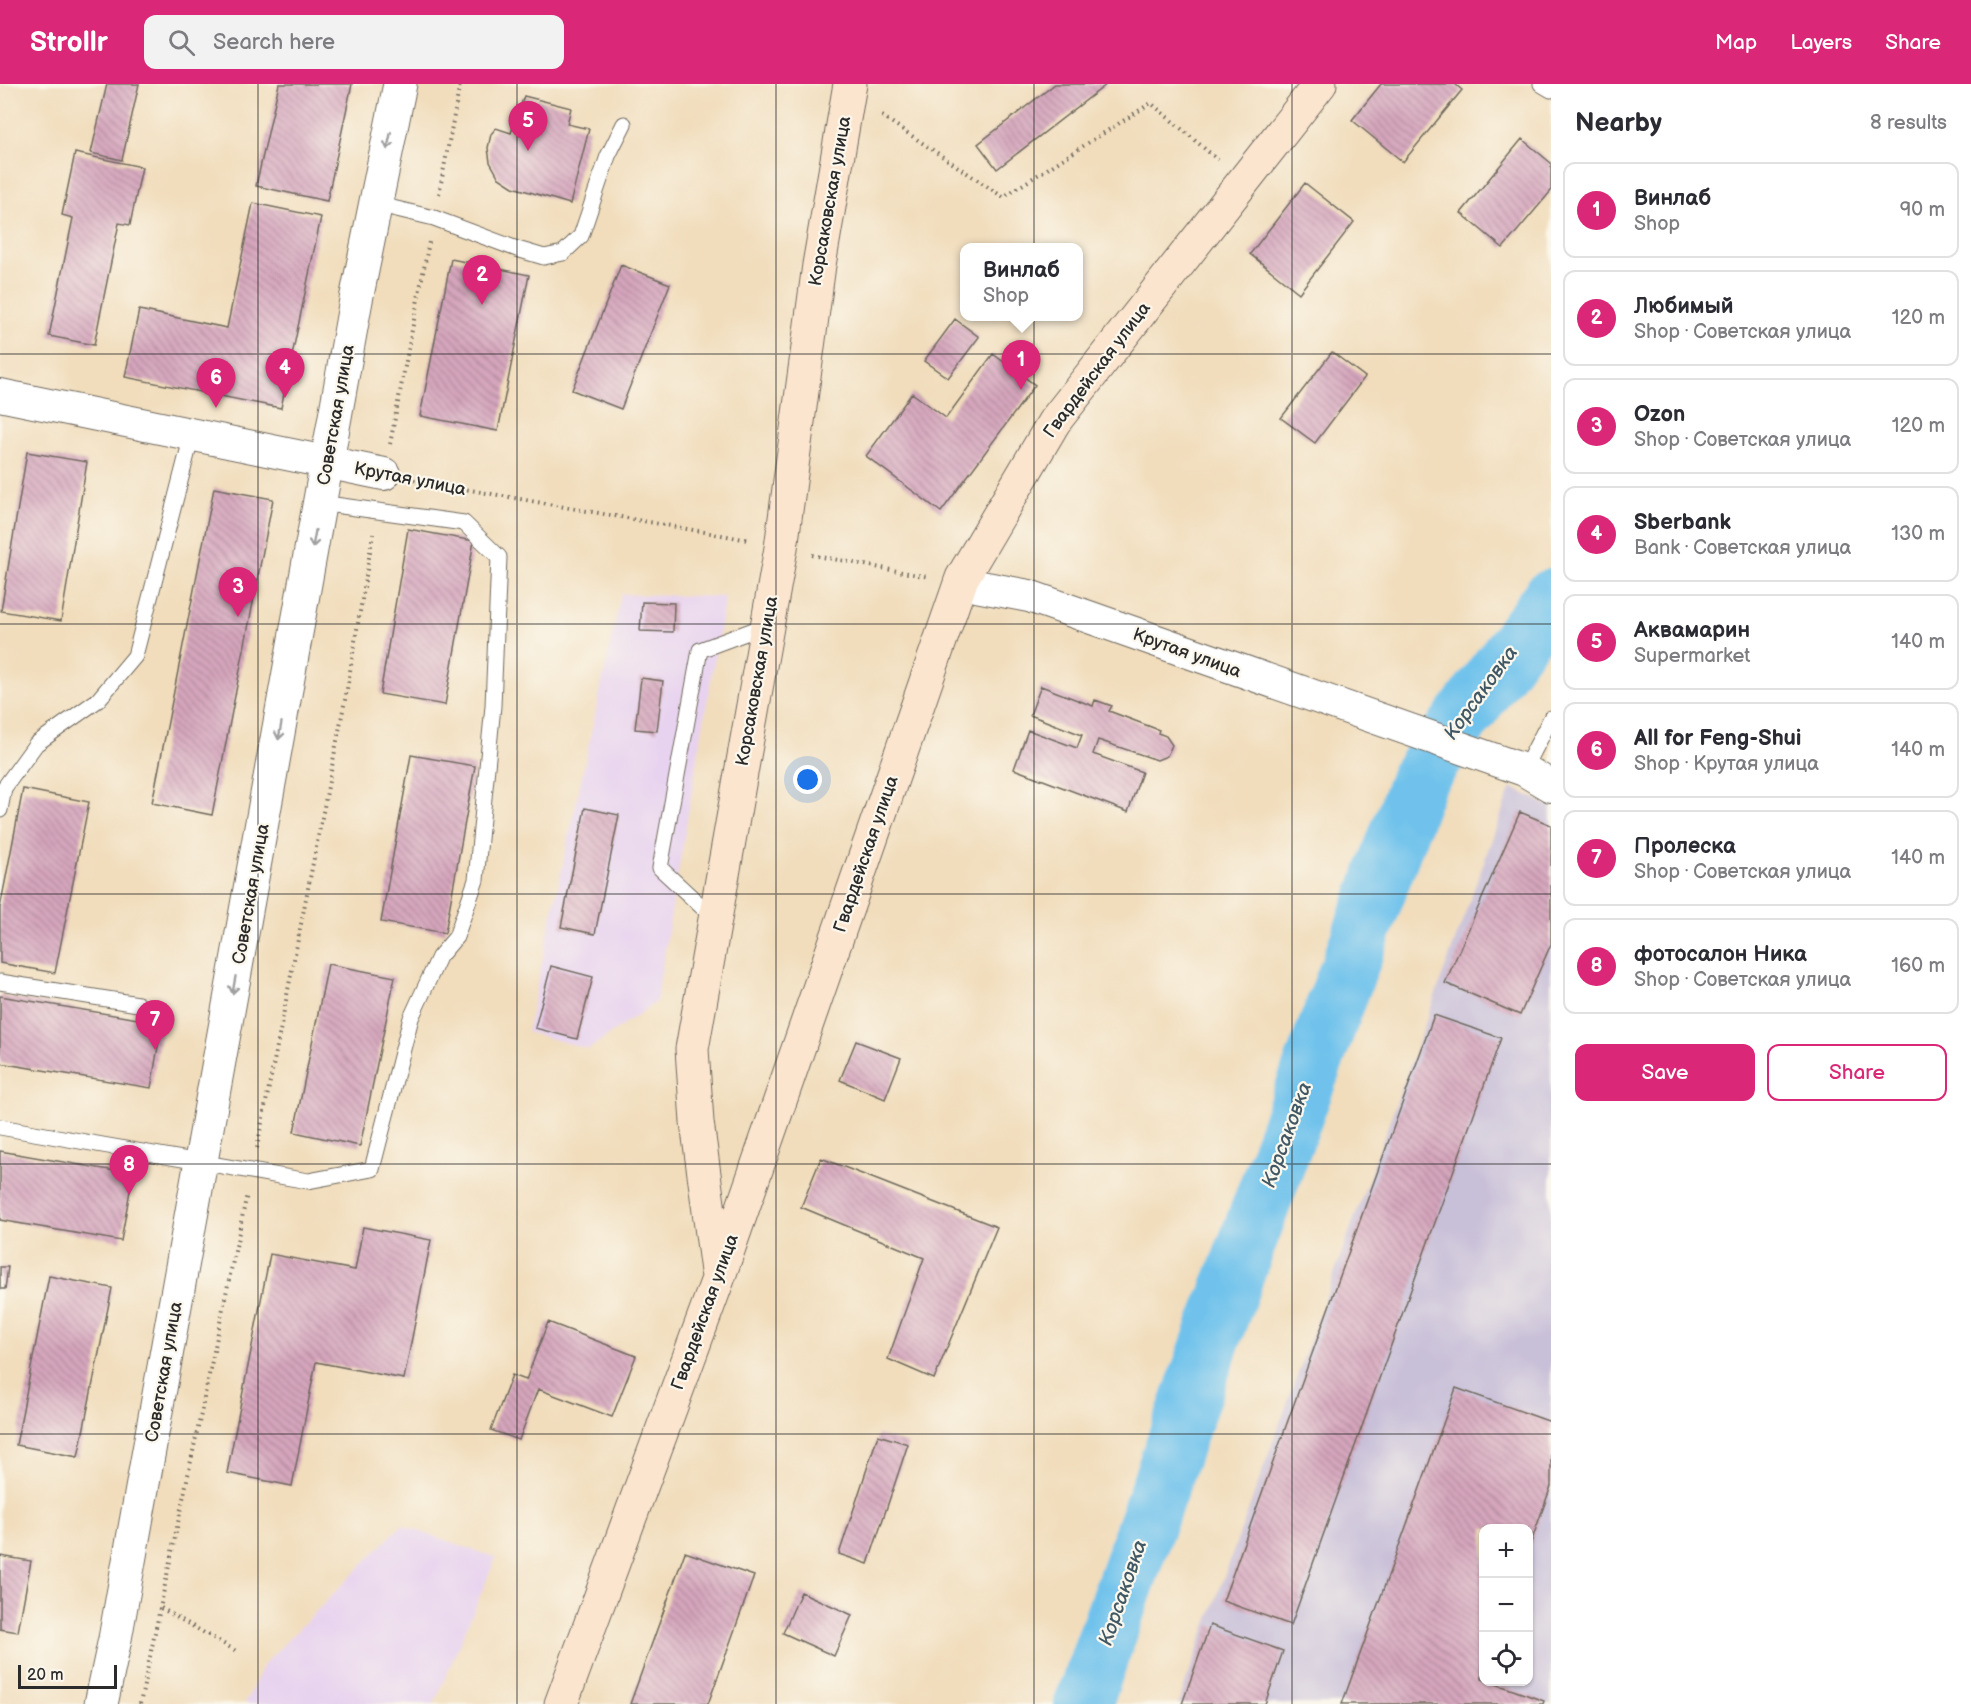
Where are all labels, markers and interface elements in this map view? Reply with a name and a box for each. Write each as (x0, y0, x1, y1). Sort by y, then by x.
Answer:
search box (144, 15, 564, 69)
text: Strollr (30, 26, 108, 59)
icon: search (165, 26, 198, 59)
text: Search here (213, 29, 335, 56)
text: Map (1715, 30, 1757, 55)
text: Layers (1790, 30, 1852, 55)
text: Share (1885, 30, 1941, 55)
pin: 5 (508, 101, 548, 151)
text: Nearby (1575, 108, 1662, 139)
text: 8 results (1870, 111, 1947, 135)
street label: Корсаковская улица (805, 114, 855, 288)
one-way arrow (382, 132, 394, 151)
text: Винлаб (1634, 185, 1711, 212)
text: 1 (1592, 198, 1601, 222)
text: 90 m (1900, 198, 1945, 222)
text: Shop (1634, 212, 1680, 236)
popup (960, 243, 1083, 321)
pin: 2 (462, 256, 502, 305)
text: Винлаб (983, 257, 1060, 284)
text: Shop (983, 284, 1029, 308)
text: Любимый (1634, 293, 1734, 320)
street label: Гвардейская улица (1039, 298, 1155, 442)
text: 2 (1591, 306, 1602, 330)
text: 120 m (1892, 306, 1945, 330)
text: Shop · Советская улица (1634, 320, 1851, 344)
pin: 1 (1002, 340, 1040, 390)
street label: Советская улица (313, 343, 359, 487)
pin: 4 (266, 348, 304, 398)
pin: 6 (196, 358, 236, 408)
text: Ozon (1634, 401, 1685, 428)
text: 3 (1591, 414, 1602, 438)
text: 120 m (1892, 414, 1945, 438)
text: Shop · Советская улица (1634, 428, 1851, 452)
street label: Крутая улица (352, 458, 468, 500)
text: Sberbank (1634, 509, 1731, 536)
text: 4 (1591, 522, 1602, 546)
text: 130 m (1891, 522, 1945, 546)
one-way arrow (308, 529, 319, 549)
text: Bank · Советская улица (1634, 536, 1851, 560)
pin: 3 (218, 568, 258, 617)
street label: Корсаковская улица (732, 594, 782, 768)
text: Аквамарин (1634, 617, 1750, 644)
street label: Крутая улица (1130, 624, 1244, 682)
text: 5 (1591, 630, 1602, 654)
text: 140 m (1891, 630, 1945, 654)
water label: Корсаковка (1439, 641, 1523, 745)
text: Supermarket (1634, 644, 1750, 668)
one-way arrow (274, 721, 285, 741)
text: All for Feng-Shui (1634, 725, 1801, 752)
text: 6 (1590, 738, 1603, 762)
text: 140 m (1891, 738, 1945, 762)
text: Shop · Крутая улица (1634, 752, 1819, 776)
your location (793, 765, 822, 794)
street label: Гвардейская улица (829, 773, 903, 935)
street label: Советская улица (228, 822, 274, 966)
text: Пролеска (1634, 833, 1736, 860)
text: 7 (1591, 846, 1602, 870)
text: 140 m (1891, 846, 1945, 870)
text: Shop · Советская улица (1634, 860, 1851, 884)
text: фотосалон Ника (1634, 941, 1807, 968)
text: 8 (1590, 954, 1603, 978)
text: 160 m (1891, 954, 1945, 978)
text: Shop · Советская улица (1634, 968, 1851, 992)
one-way arrow (229, 975, 240, 995)
pin: 7 (136, 1000, 174, 1050)
button: Save (1575, 1044, 1755, 1101)
button: Share (1767, 1044, 1947, 1101)
water label: Корсаковка (1257, 1079, 1317, 1191)
pin: 8 (110, 1146, 148, 1195)
street label: Гвардейская улица (667, 1231, 743, 1393)
street label: Советская улица (141, 1300, 187, 1444)
map controls (1479, 1524, 1533, 1686)
button: + (1479, 1524, 1533, 1578)
water label: Корсаковка (1094, 1537, 1152, 1649)
button: − (1479, 1578, 1533, 1632)
button: locate (1479, 1632, 1533, 1686)
scale bar (18, 1662, 117, 1690)
text: 20 m (27, 1666, 63, 1685)

